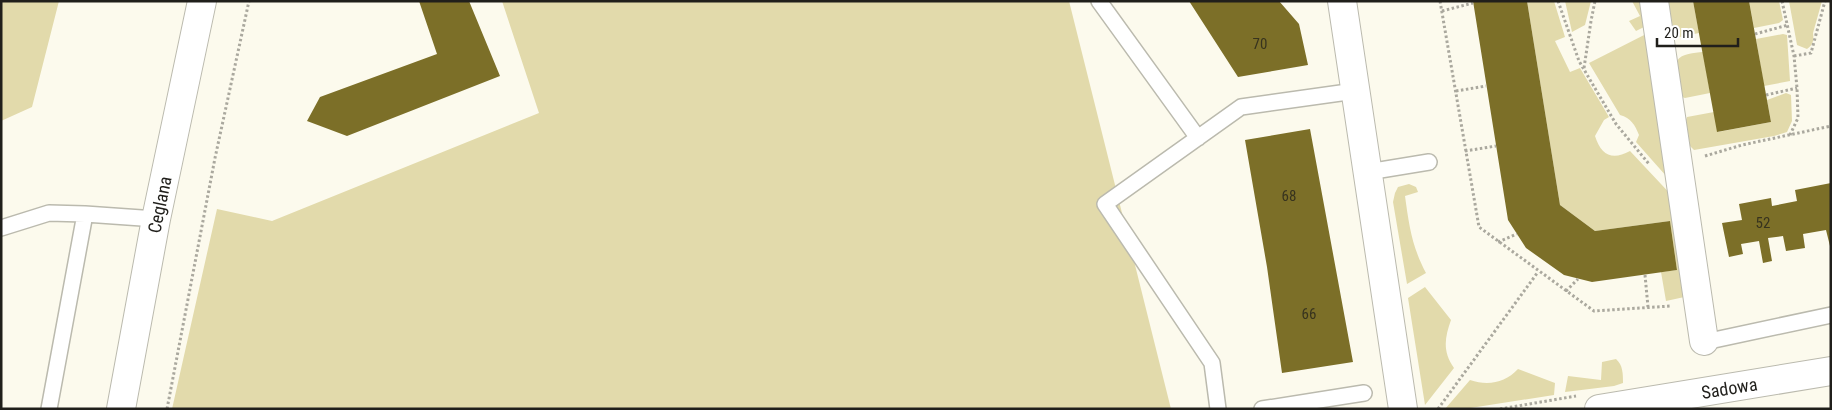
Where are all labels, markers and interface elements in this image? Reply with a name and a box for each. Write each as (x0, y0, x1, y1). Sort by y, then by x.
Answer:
scale bar (1657, 15, 1738, 47)
text: 20 m (1664, 24, 1694, 42)
house number: 70 (1253, 35, 1267, 53)
street label: Ceglana (143, 174, 175, 235)
house number: 68 (1282, 187, 1296, 205)
house number: 52 (1756, 214, 1770, 232)
house number: 66 (1302, 305, 1316, 323)
street label: Sadowa (1700, 373, 1759, 403)

